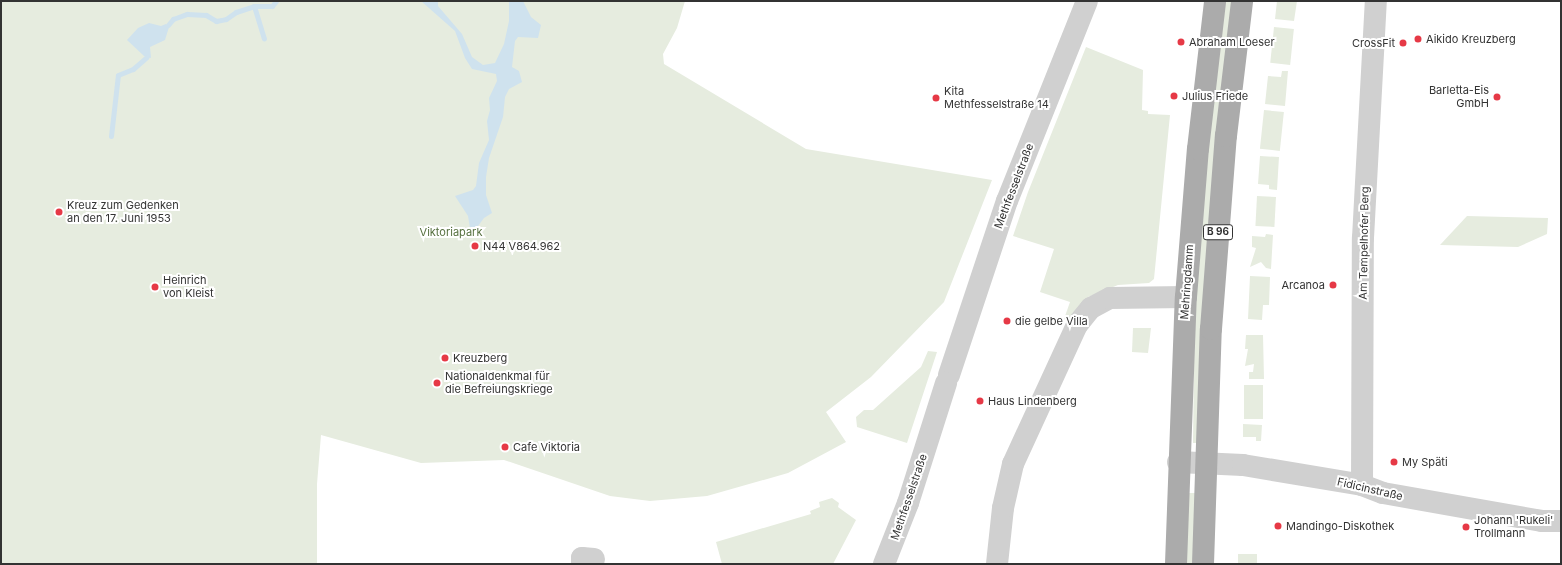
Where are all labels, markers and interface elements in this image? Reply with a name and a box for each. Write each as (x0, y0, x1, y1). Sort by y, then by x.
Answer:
place label: Aikido Kreuzberg (1426, 32, 1516, 46)
marker: Aikido Kreuzberg (1413, 34, 1423, 44)
place label: Abraham Loeser (1189, 35, 1275, 49)
place label: CrossFit (1352, 36, 1395, 50)
marker: Abraham Loeser (1176, 37, 1186, 47)
marker: CrossFit (1398, 38, 1408, 48)
place label: Barletta-Eis GmbH (1429, 84, 1489, 110)
place label: Kita Methfesselstraße 14 (944, 85, 1049, 111)
place label: Julius Friede (1182, 89, 1248, 103)
marker: Julius Friede (1169, 91, 1179, 101)
marker: Barletta-Eis GmbH (1492, 92, 1502, 102)
marker: Kita Methfesselstraße 14 (931, 93, 941, 103)
street label: Methfesselstraße (992, 142, 1036, 230)
street label: Am Tempelhofer Berg (1356, 186, 1372, 300)
place label: Kreuz zum Gedenken an den 17. Juni 1953 (67, 199, 179, 225)
marker: Kreuz zum Gedenken an den 17. Juni 1953 (54, 207, 64, 217)
road number: B 96 (1203, 224, 1233, 240)
park label: Viktoriapark (420, 225, 482, 239)
place label: N44 V864.962 (483, 239, 560, 253)
marker: N44 V864.962 (470, 241, 480, 251)
street label: Mehringdamm (1178, 244, 1196, 320)
place label: Heinrich von Kleist (163, 274, 214, 300)
place label: Arcanoa (1282, 278, 1325, 292)
marker: Arcanoa (1328, 280, 1338, 290)
marker: Heinrich von Kleist (150, 282, 160, 292)
place label: die gelbe Villa (1015, 314, 1088, 328)
marker: die gelbe Villa (1002, 316, 1012, 326)
place label: Kreuzberg (453, 351, 507, 365)
marker: Kreuzberg (440, 353, 450, 363)
place label: Nationaldenkmal für die Befreiungskriege (445, 370, 553, 396)
marker: Nationaldenkmal für die Befreiungskriege (432, 378, 442, 388)
place label: Haus Lindenberg (988, 394, 1077, 408)
marker: Haus Lindenberg (975, 396, 985, 406)
place label: Cafe Viktoria (513, 440, 580, 454)
marker: Cafe Viktoria (500, 442, 510, 452)
street label: Methfesselstraße (888, 452, 930, 542)
place label: My Späti (1402, 455, 1448, 469)
marker: My Späti (1389, 457, 1399, 467)
street label: Fidicinstraße (1336, 475, 1404, 503)
place label: Johann 'Rukeli' Trollmann (1474, 514, 1553, 540)
place label: Mandingo-Diskothek (1286, 519, 1394, 533)
marker: Mandingo-Diskothek (1273, 521, 1283, 531)
marker: Johann 'Rukeli' Trollmann (1461, 522, 1471, 532)

